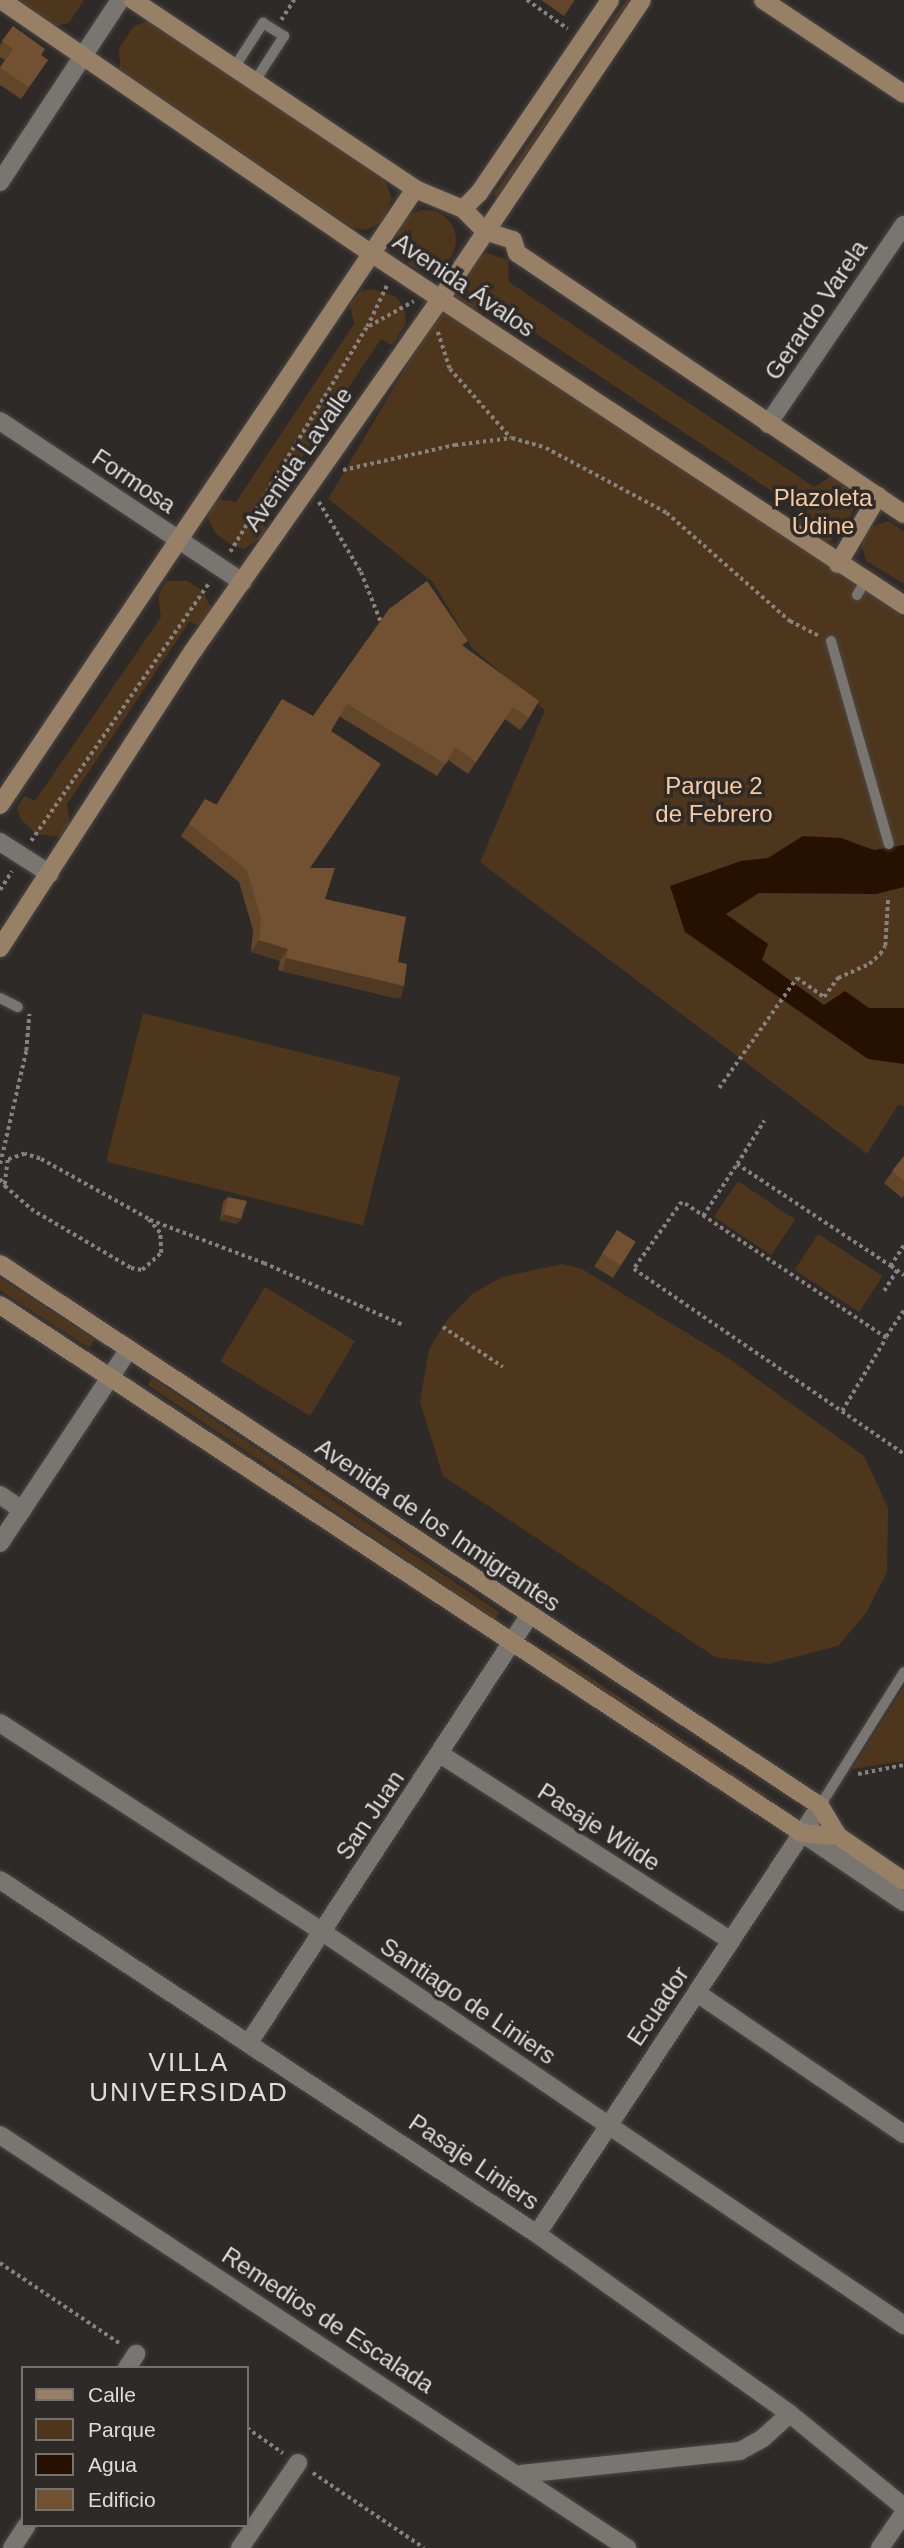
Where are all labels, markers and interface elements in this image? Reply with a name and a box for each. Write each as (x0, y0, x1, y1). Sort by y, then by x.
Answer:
street label: Avenida Ávalos (388, 227, 540, 343)
street label: Gerardo Varela (759, 235, 873, 385)
street label: Avenida Lavalle (238, 382, 358, 536)
street label: Formosa (87, 443, 181, 519)
park label: Plazoleta Údine (774, 484, 872, 540)
park label: Parque 2 de Febrero (655, 772, 773, 828)
street label: Avenida de los Inmigrantes (310, 1432, 566, 1618)
street label: San Juan (330, 1765, 410, 1865)
street label: Pasaje Wilde (532, 1777, 666, 1877)
street label: Santiago de Liniers (375, 1932, 561, 2070)
street label: Ecuador (621, 1961, 695, 2051)
district label: VILLA UNIVERSIDAD (91, 2047, 287, 2108)
street label: Pasaje Liniers (403, 2108, 545, 2216)
street label: Remedios de Escalada (217, 2241, 439, 2399)
legend (21, 2366, 248, 2527)
text: Calle (88, 2383, 136, 2406)
text: Parque (88, 2418, 156, 2441)
text: Agua (88, 2453, 137, 2476)
text: Edificio (88, 2488, 156, 2511)

